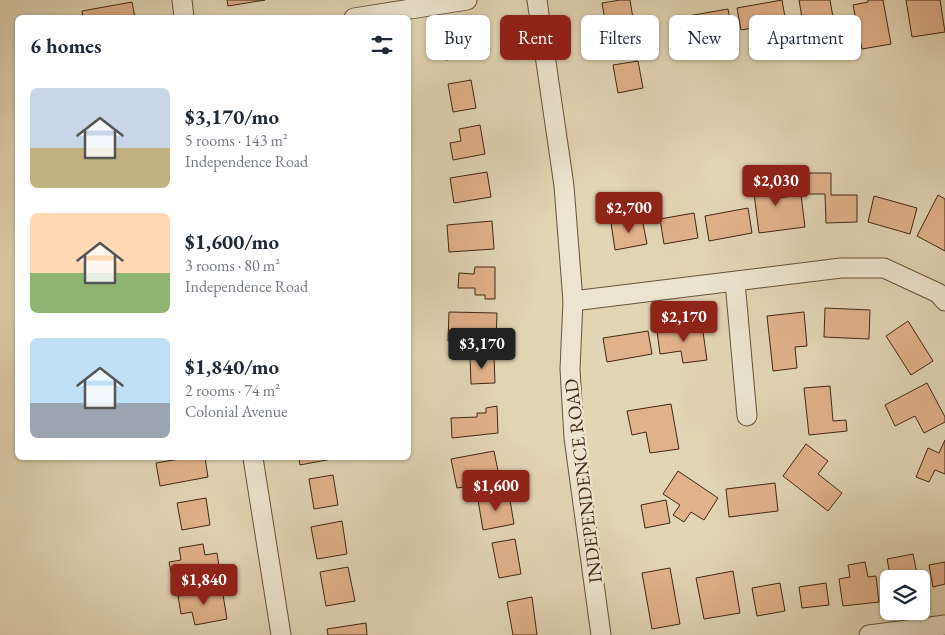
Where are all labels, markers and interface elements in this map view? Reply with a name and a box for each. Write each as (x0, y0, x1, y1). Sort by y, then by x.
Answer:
chip: Buy (426, 15, 490, 60)
chip: Rent (500, 15, 571, 60)
chip: Filters (581, 15, 659, 60)
chip: New (669, 15, 739, 60)
chip: Apartment (749, 15, 861, 60)
icon: filters (368, 31, 396, 59)
text: 6 homes (30, 32, 102, 59)
text: $3,170/mo (185, 103, 279, 130)
icon: home (70, 108, 130, 168)
text: 5 rooms · 143 m² (185, 130, 288, 151)
text: Independence Road (185, 151, 308, 172)
pin: $2,030 (735, 164, 817, 207)
text: $2,030 (753, 170, 799, 191)
pin: $2,700 (588, 192, 670, 234)
text: $2,700 (606, 197, 652, 218)
text: $1,600/mo (185, 228, 279, 255)
icon: home (70, 233, 130, 293)
text: 3 rooms · 80 m² (185, 255, 280, 276)
text: Independence Road (185, 276, 308, 297)
pin: $2,170 (643, 300, 725, 343)
text: $2,170 (661, 306, 707, 327)
pin: $3,170 (441, 328, 523, 370)
text: $3,170 (459, 333, 505, 354)
text: $1,840/mo (185, 353, 279, 380)
icon: home (70, 358, 130, 418)
street label: INDEPENDENCE ROAD (558, 377, 608, 585)
text: 2 rooms · 74 m² (185, 380, 280, 401)
text: Colonial Avenue (185, 401, 288, 422)
pin: $1,600 (455, 470, 537, 512)
text: $1,600 (473, 475, 519, 496)
pin: $1,840 (163, 564, 245, 606)
text: $1,840 (181, 569, 227, 590)
map controls (880, 570, 930, 620)
button: layers (880, 570, 930, 620)

